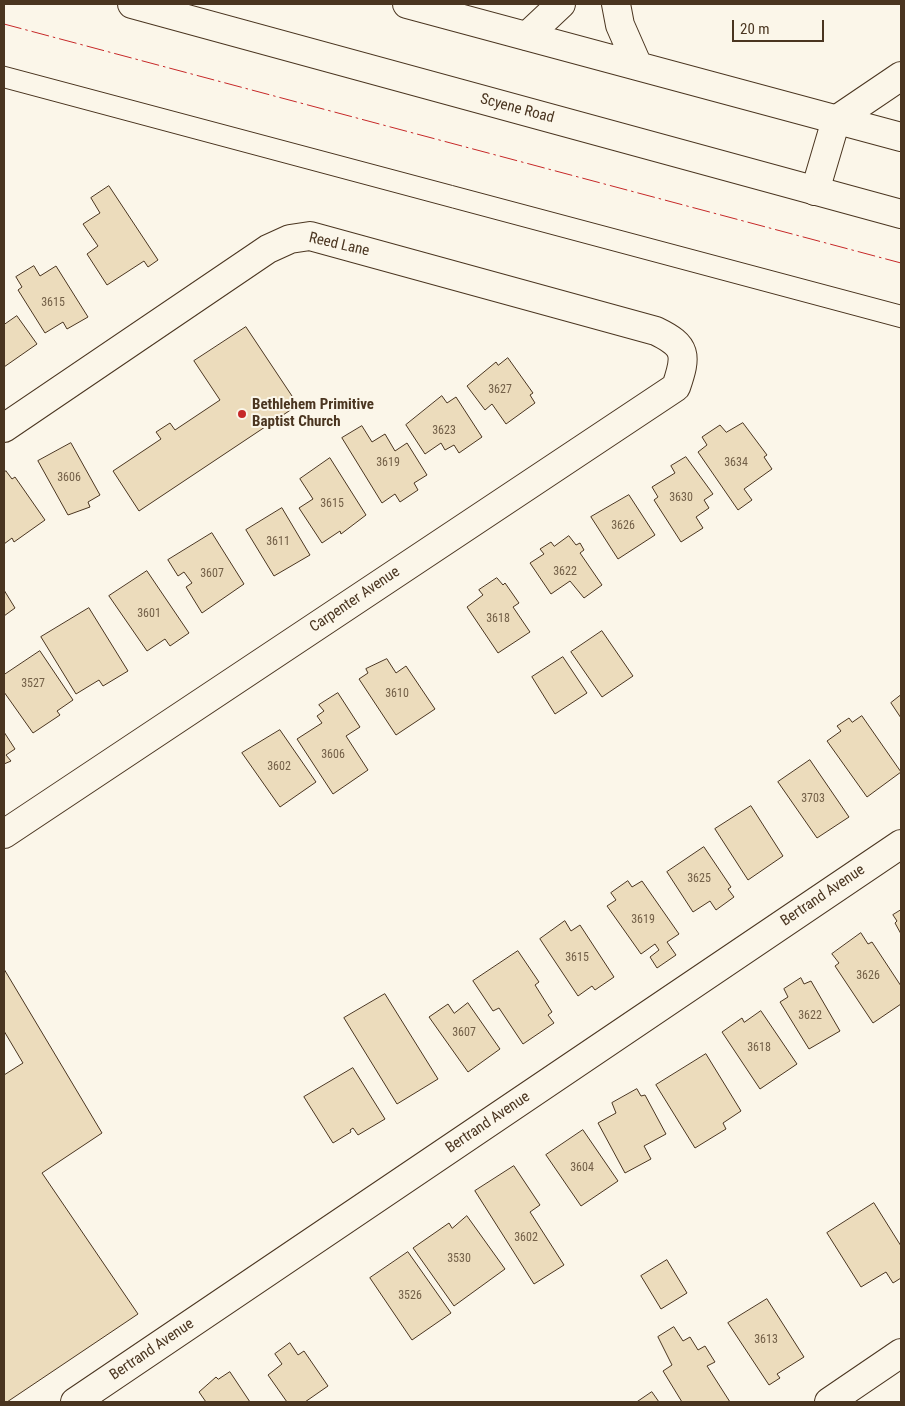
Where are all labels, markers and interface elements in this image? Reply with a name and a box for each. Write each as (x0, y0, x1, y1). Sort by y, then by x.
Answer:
scale bar (735, 10, 828, 42)
text: 20 m (740, 20, 770, 38)
street label: Scyene Road (478, 91, 556, 127)
street label: Reed Lane (307, 229, 371, 261)
house number: 3615 (41, 296, 65, 310)
house number: 3627 (488, 383, 512, 397)
place label: Bethlehem Primitive Baptist Church (252, 396, 374, 431)
marker: Bethlehem Primitive Baptist Church (236, 408, 248, 420)
house number: 3623 (432, 424, 456, 438)
house number: 3619 (376, 456, 400, 470)
house number: 3634 (724, 456, 748, 470)
house number: 3606 (57, 471, 81, 485)
house number: 3630 (669, 491, 693, 505)
house number: 3615 (320, 497, 344, 511)
house number: 3626 (611, 519, 635, 533)
house number: 3611 (266, 535, 290, 549)
street label: Carpenter Avenue (307, 563, 403, 637)
house number: 3622 (553, 565, 577, 579)
house number: 3607 (200, 567, 224, 581)
house number: 3601 (137, 607, 161, 621)
house number: 3618 (486, 612, 510, 626)
house number: 3527 (21, 677, 45, 691)
house number: 3610 (385, 687, 409, 701)
house number: 3606 (321, 748, 345, 762)
house number: 3602 (267, 760, 291, 774)
house number: 3703 (801, 792, 825, 806)
street label: Bertrand Avenue (778, 861, 868, 931)
house number: 3625 (687, 872, 711, 886)
house number: 3619 (631, 913, 655, 927)
house number: 3615 (565, 951, 589, 965)
house number: 3626 (856, 969, 880, 983)
house number: 3622 (798, 1009, 822, 1023)
house number: 3607 (452, 1026, 476, 1040)
house number: 3618 (747, 1041, 771, 1055)
street label: Bertrand Avenue (443, 1088, 533, 1158)
house number: 3604 (570, 1161, 594, 1175)
house number: 3602 (514, 1231, 538, 1245)
house number: 3530 (447, 1252, 471, 1266)
house number: 3526 (398, 1289, 422, 1303)
street label: Bertrand Avenue (107, 1315, 197, 1385)
house number: 3613 (754, 1333, 778, 1347)

